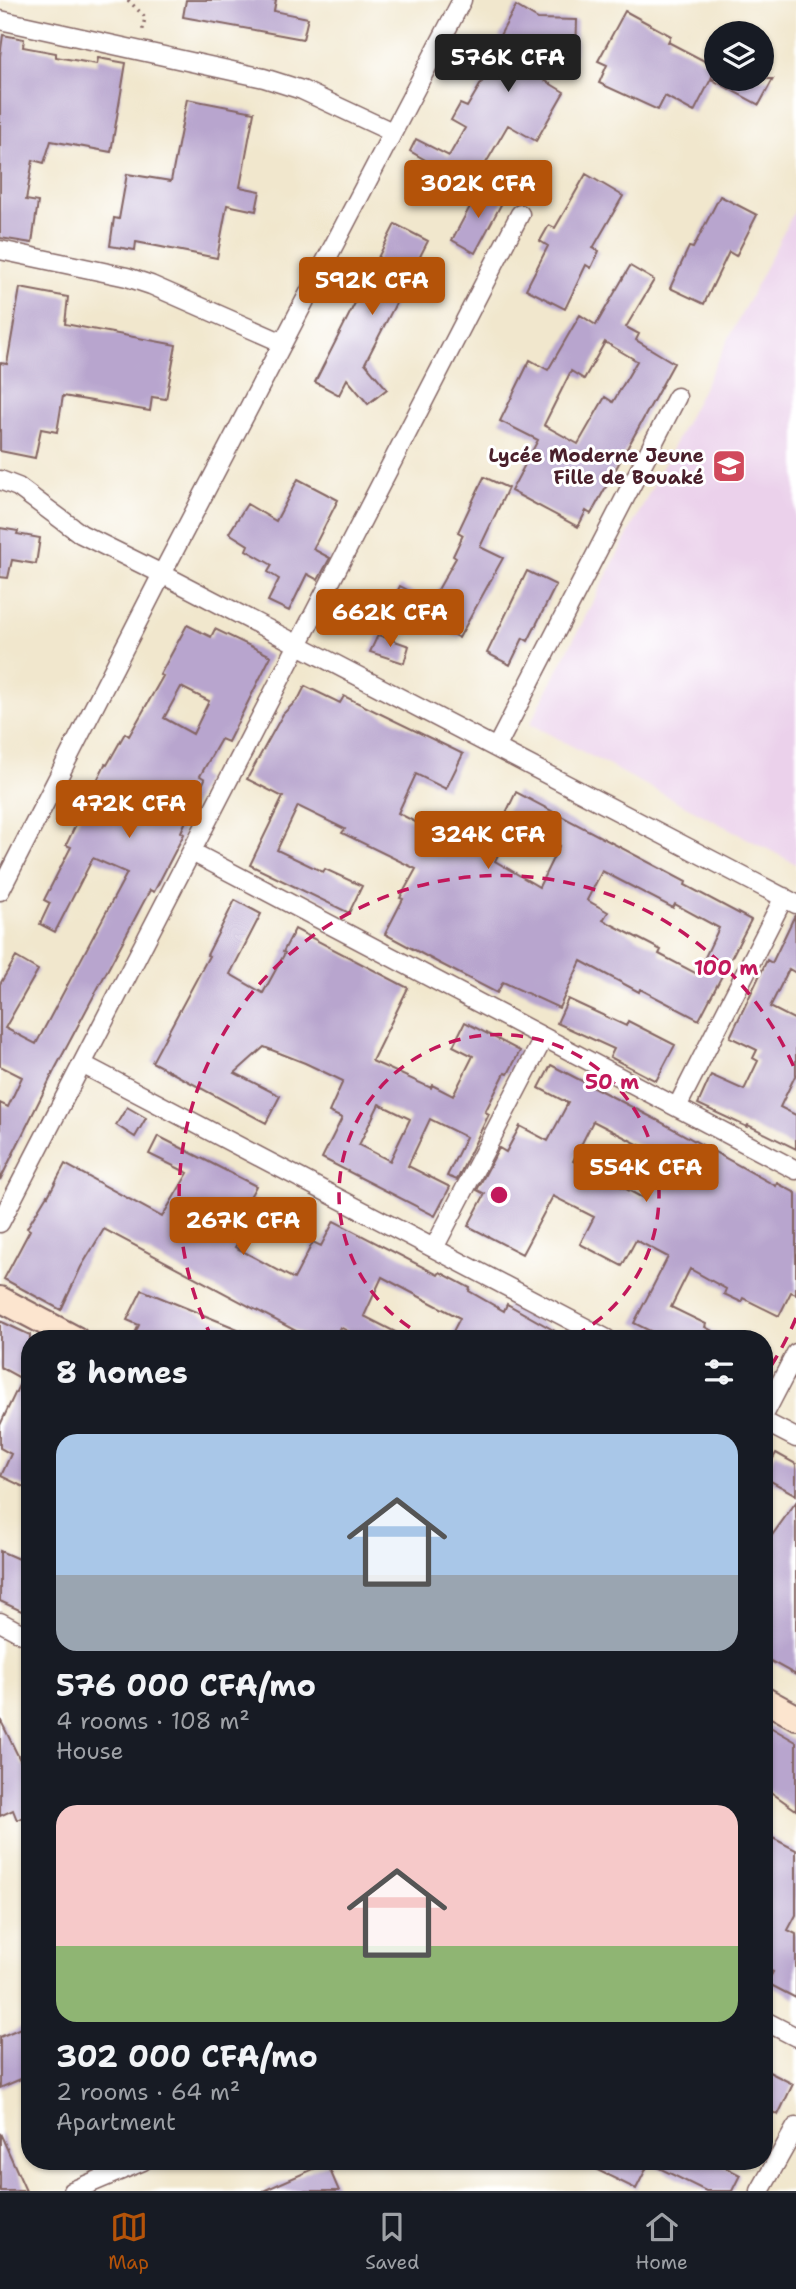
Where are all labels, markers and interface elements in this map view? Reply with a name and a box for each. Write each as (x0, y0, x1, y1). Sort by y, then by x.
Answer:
map controls (704, 21, 774, 91)
button: layers (704, 21, 774, 91)
pin: 576K CFA (436, 34, 580, 94)
text: 576K CFA (451, 42, 565, 72)
pin: 302K CFA (406, 160, 550, 220)
text: 302K CFA (420, 168, 536, 198)
pin: 592K CFA (300, 258, 444, 317)
text: 592K CFA (315, 265, 429, 295)
place label: Lycée Moderne Jeune Fille de Bouaké (488, 443, 704, 490)
school or university icon: Lycée Moderne Jeune Fille de Bouaké (710, 447, 748, 485)
pin: 662K CFA (318, 590, 462, 649)
text: 662K CFA (332, 597, 448, 627)
pin: 472K CFA (57, 780, 201, 840)
text: 472K CFA (72, 788, 186, 818)
pin: 324K CFA (416, 812, 560, 871)
text: 324K CFA (431, 819, 545, 849)
text: 100 m (694, 954, 758, 982)
text: 50 m (585, 1068, 639, 1096)
pin: 554K CFA (574, 1144, 718, 1204)
text: 554K CFA (590, 1152, 702, 1182)
centre of rings (487, 1183, 511, 1207)
pin: 267K CFA (171, 1198, 315, 1257)
text: 267K CFA (186, 1205, 300, 1235)
text: 8 homes (56, 1352, 188, 1393)
icon: filters (700, 1353, 738, 1391)
icon: home (334, 1479, 460, 1605)
text: 576 000 CFA/mo (56, 1665, 316, 1706)
text: 4 rooms · 108 m² (56, 1706, 250, 1736)
text: House (56, 1736, 124, 1766)
icon: home (334, 1850, 460, 1976)
text: 302 000 CFA/mo (56, 2036, 318, 2077)
text: 2 rooms · 64 m² (56, 2077, 240, 2107)
text: Apartment (56, 2107, 176, 2137)
tab: Map (108, 2208, 149, 2275)
tab: Saved (365, 2208, 419, 2275)
tab: Home (636, 2208, 688, 2275)

